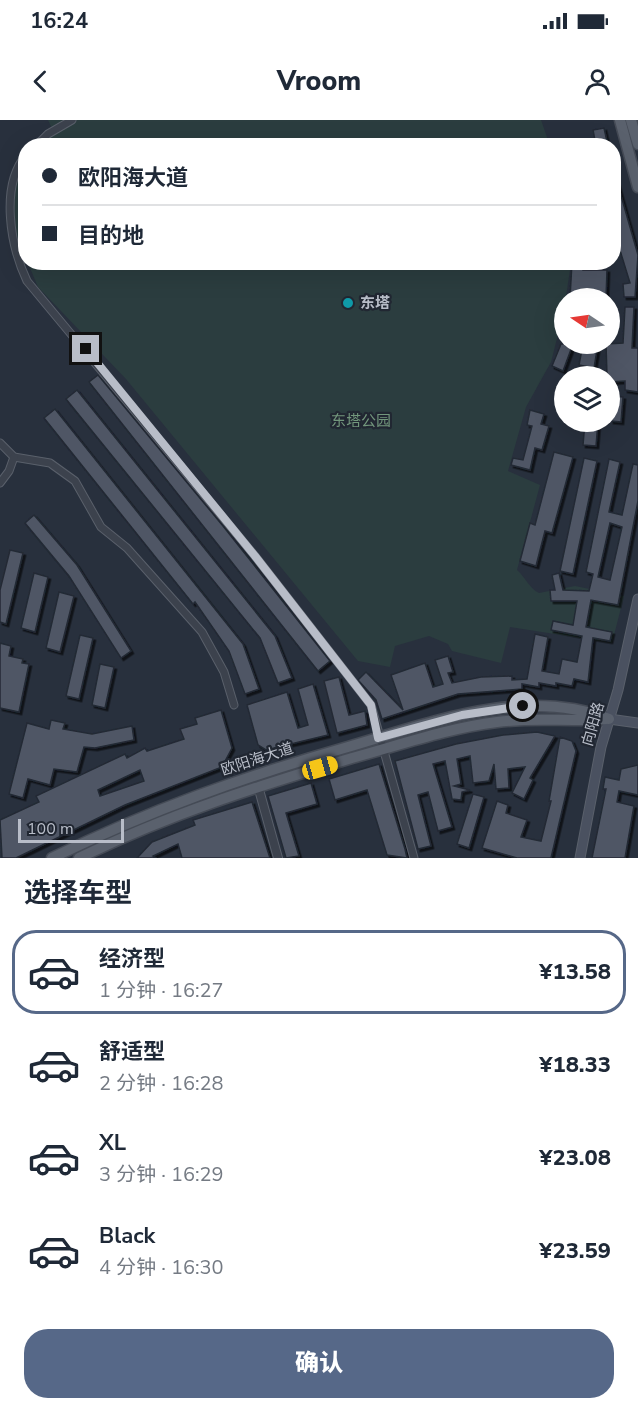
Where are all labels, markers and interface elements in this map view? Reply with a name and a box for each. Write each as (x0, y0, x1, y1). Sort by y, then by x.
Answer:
text: 16:24 (30, 6, 88, 36)
text: Vroom (277, 63, 361, 100)
icon: back (24, 65, 57, 98)
icon: person (581, 65, 614, 98)
text: 欧阳海大道 (78, 163, 188, 193)
text: 目的地 (78, 221, 144, 251)
north arrow (554, 288, 620, 354)
map controls (554, 288, 620, 432)
place label: 东塔 (360, 293, 390, 313)
marker: 东塔 (341, 296, 355, 310)
route end (72, 335, 99, 362)
button: layers (554, 366, 620, 432)
park label: 东塔公园 (331, 411, 391, 431)
route start (509, 692, 536, 719)
street label: 向阳路 (577, 700, 609, 748)
street label: 欧阳海大道 (218, 738, 296, 780)
car (300, 754, 340, 782)
scale bar (18, 816, 124, 844)
text: 100 m (27, 818, 74, 840)
text: 选择车型 (24, 875, 132, 912)
text: 经济型 (99, 944, 165, 974)
icon: car (27, 945, 81, 999)
text: ¥13.58 (539, 957, 611, 987)
text: 1 分钟 · 16:27 (99, 977, 224, 1004)
text: 舒适型 (99, 1037, 165, 1067)
icon: car (27, 1038, 81, 1092)
text: ¥18.33 (539, 1050, 611, 1080)
text: 2 分钟 · 16:28 (99, 1070, 224, 1097)
text: XL (99, 1128, 126, 1158)
icon: car (27, 1131, 81, 1185)
text: ¥23.08 (539, 1143, 611, 1173)
text: 3 分钟 · 16:29 (99, 1161, 224, 1188)
text: Black (99, 1221, 155, 1251)
icon: car (27, 1224, 81, 1278)
text: ¥23.59 (539, 1236, 611, 1266)
text: 4 分钟 · 16:30 (99, 1254, 224, 1281)
button: 确认 (24, 1329, 614, 1398)

